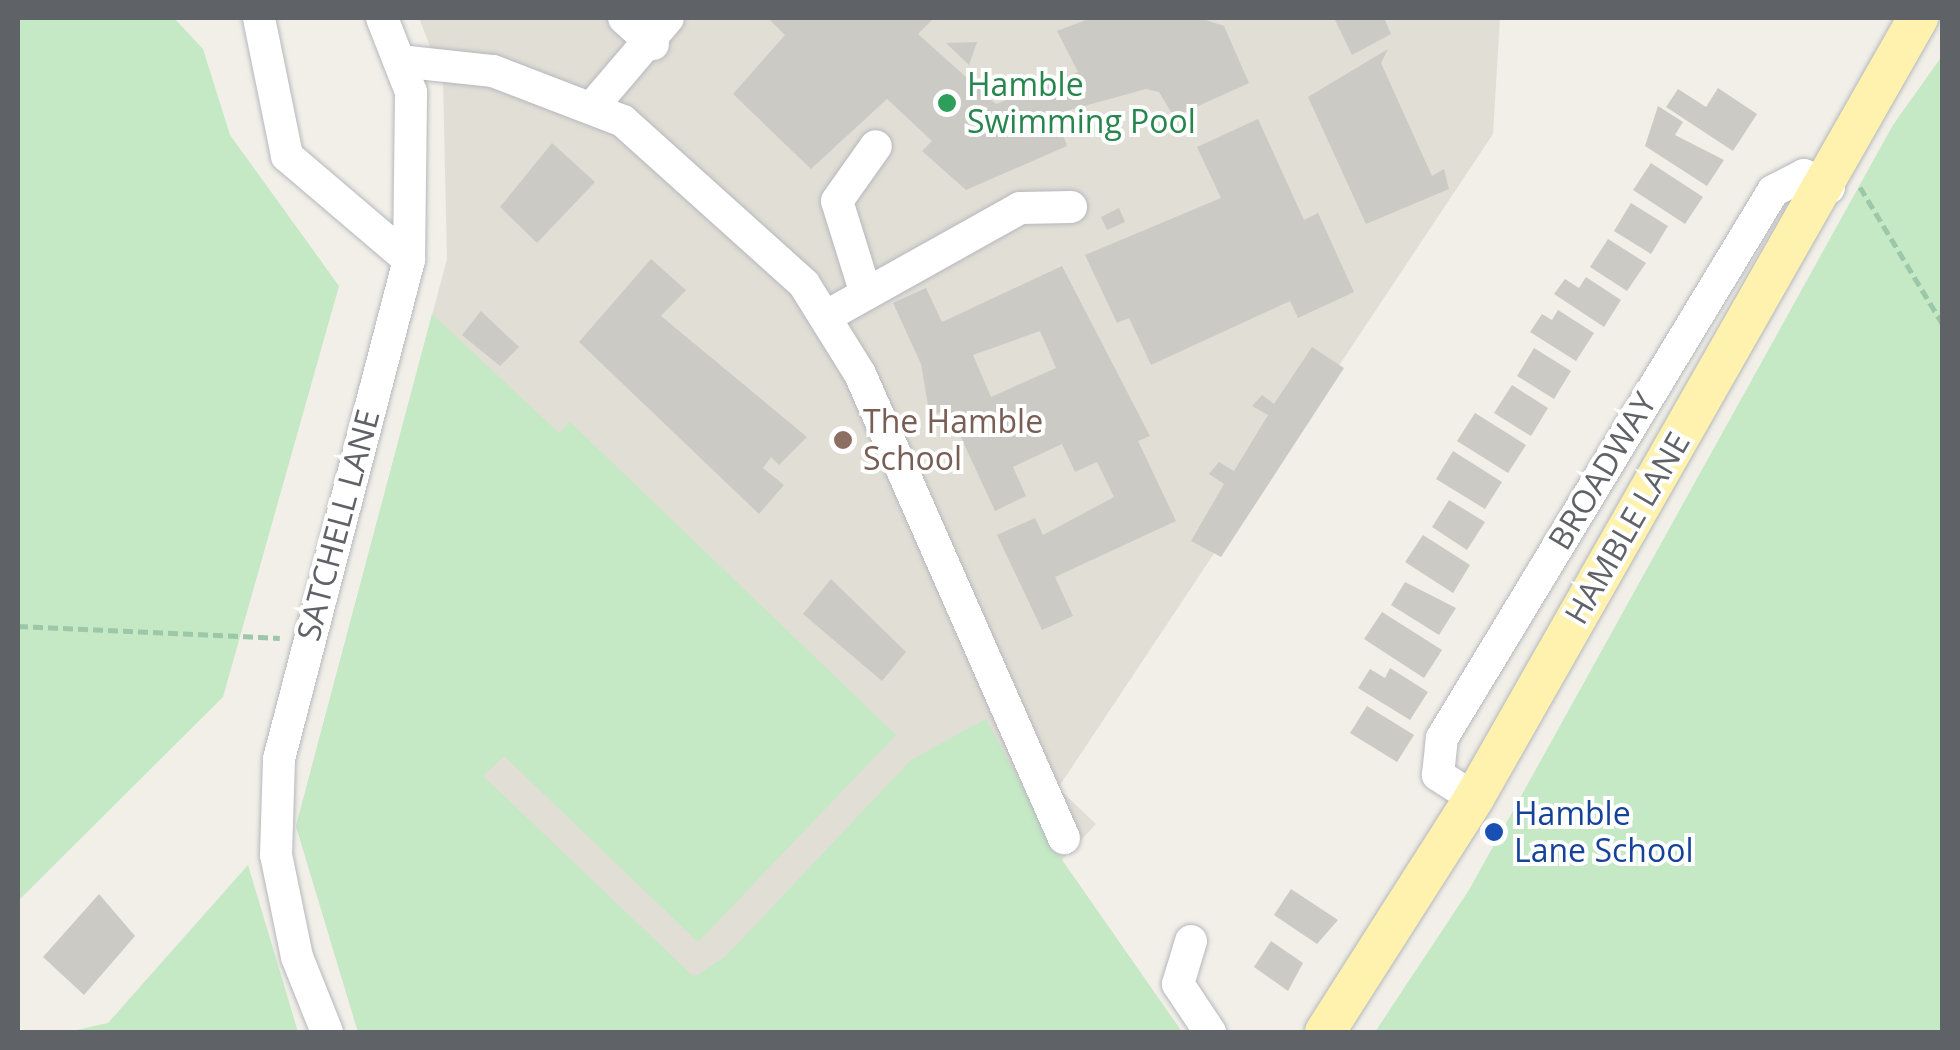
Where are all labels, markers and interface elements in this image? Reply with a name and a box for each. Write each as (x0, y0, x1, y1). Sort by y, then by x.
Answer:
place label: Hamble Swimming Pool (967, 66, 1196, 141)
marker: Hamble Swimming Pool (936, 92, 958, 114)
street label: BROADWAY (1540, 385, 1664, 557)
place label: The Hamble School (863, 403, 1043, 478)
street label: SATCHELL LANE (289, 405, 387, 645)
street label: HAMBLE LANE (1557, 425, 1697, 631)
marker: The Hamble School (832, 429, 854, 451)
place label: Hamble Lane School (1514, 795, 1693, 870)
marker: Hamble Lane School (1483, 821, 1505, 843)

